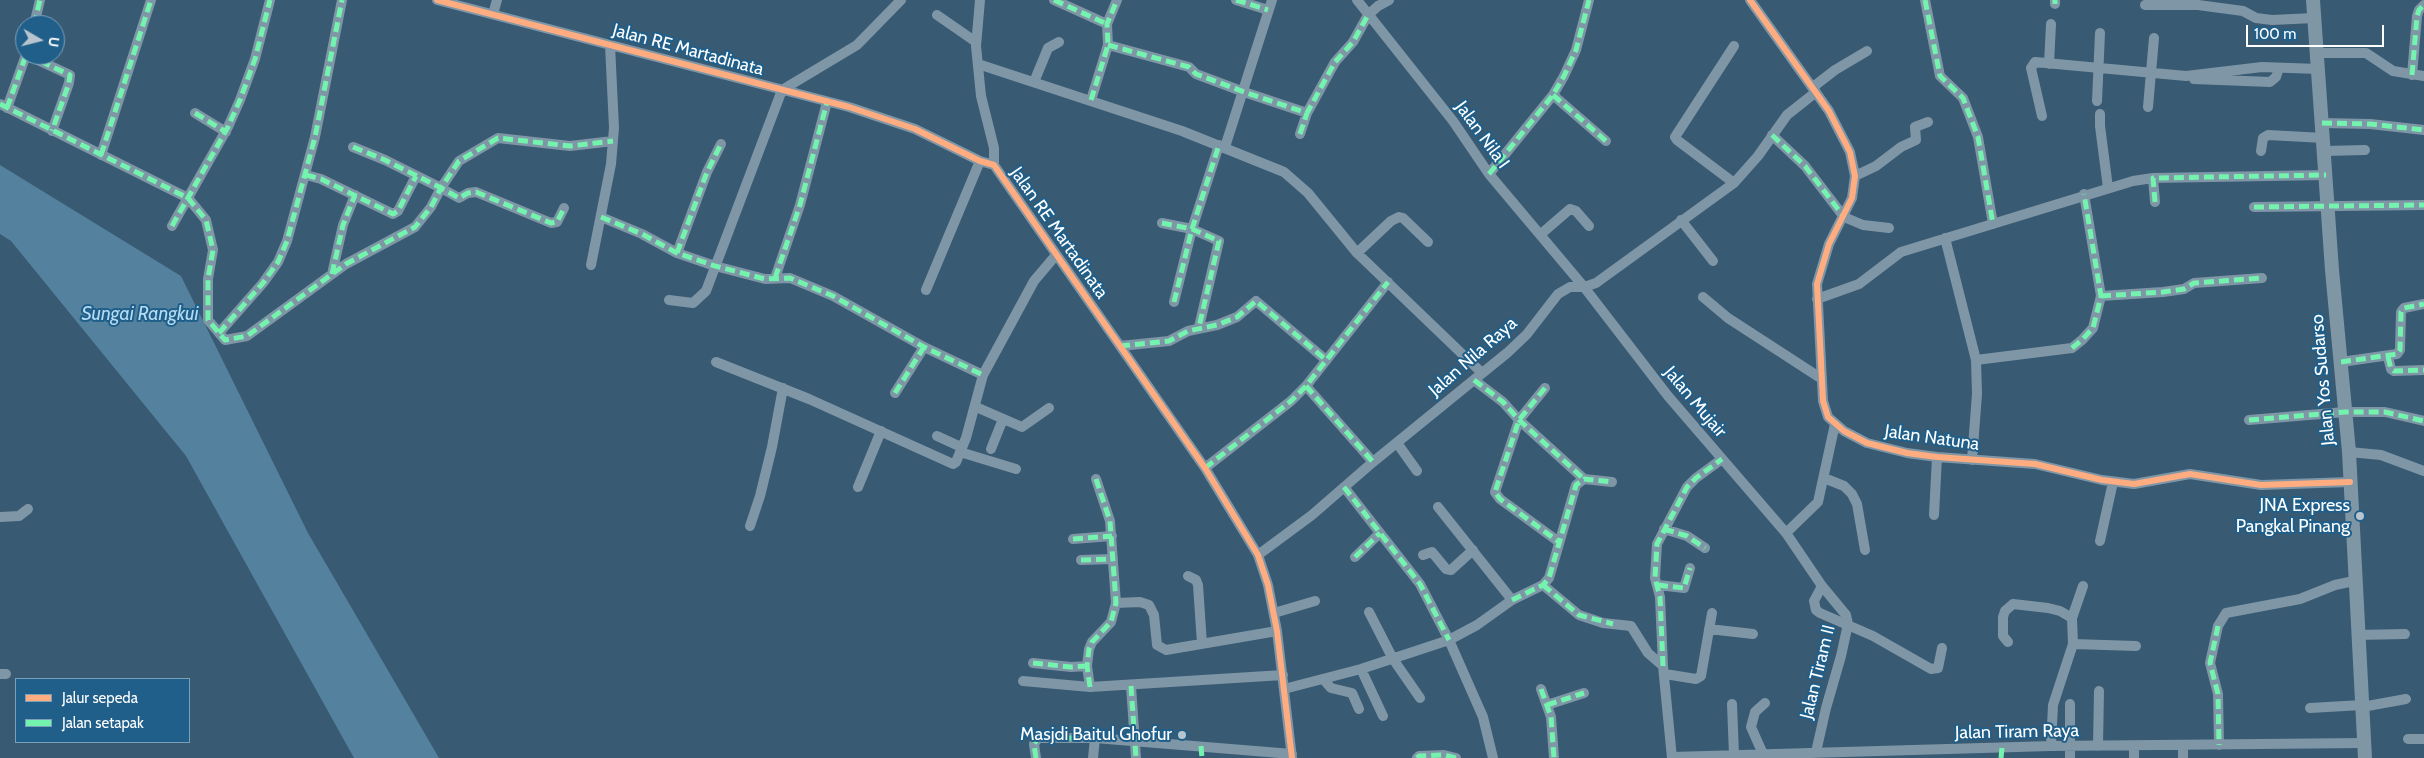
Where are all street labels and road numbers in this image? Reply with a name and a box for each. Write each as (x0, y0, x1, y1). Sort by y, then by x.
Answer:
street label: Jalan RE Martadinata (610, 19, 766, 81)
street label: Jalan Nila I (1450, 97, 1514, 173)
street label: Jalan RE Martadinata (1006, 163, 1112, 303)
street label: Jalan Nila Raya (1424, 313, 1522, 401)
street label: Jalan Yos Sudarso (2307, 313, 2339, 447)
street label: Jalan Mujair (1659, 362, 1731, 442)
street label: Jalan Natuna (1883, 421, 1981, 455)
street label: Jalan Tiram II (1796, 623, 1840, 721)
street label: Jalan Tiram Raya (1955, 720, 2079, 744)

